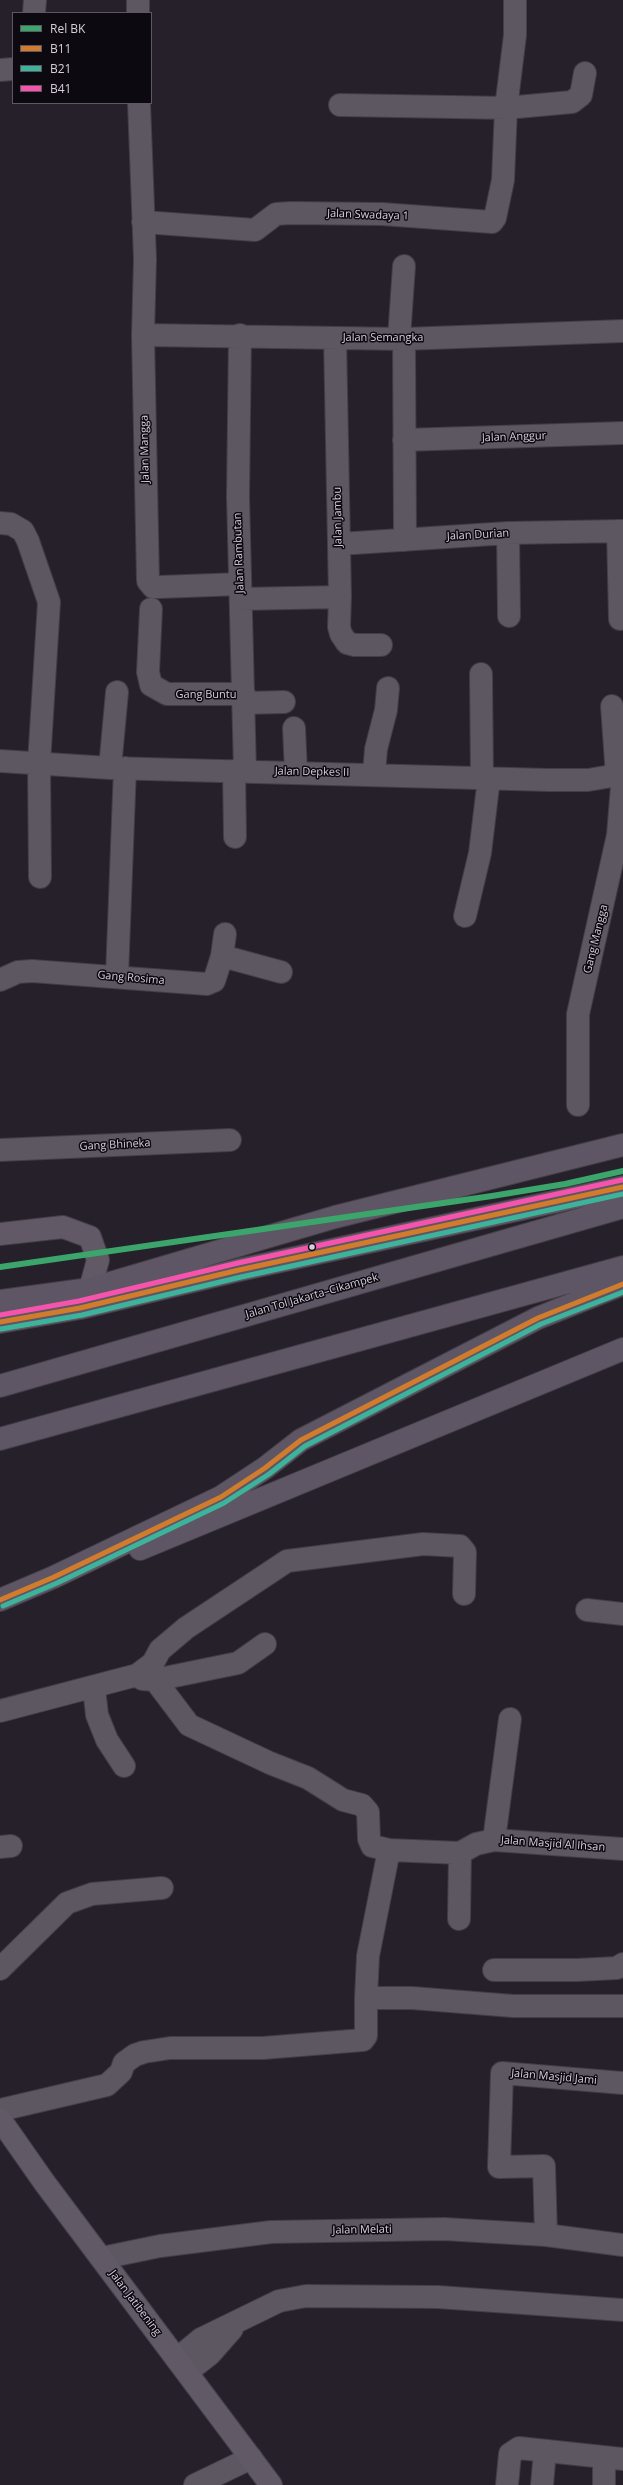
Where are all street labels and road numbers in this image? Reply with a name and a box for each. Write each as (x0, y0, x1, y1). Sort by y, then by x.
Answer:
street label: Jalan Swadaya 1 (327, 207, 409, 223)
street label: Jalan Semangka (343, 331, 423, 345)
street label: Jalan Mangga (138, 415, 152, 483)
street label: Jalan Anggur (482, 429, 546, 445)
street label: Jalan Jambu (331, 487, 345, 547)
street label: Jalan Rambutan (231, 512, 247, 594)
street label: Jalan Durian (446, 527, 510, 543)
street label: Gang Buntu (176, 688, 236, 702)
street label: Jalan Depkes II (275, 765, 349, 779)
street label: Gang Mangga (581, 903, 611, 975)
street label: Gang Rosima (97, 968, 165, 988)
street label: Gang Bhineka (79, 1137, 151, 1153)
street label: Jalan Tol Jakarta–Cikampek (244, 1271, 380, 1321)
street label: Jalan Masjid Al Ihsan (500, 1834, 606, 1854)
street label: Jalan Masjid Jami (511, 2067, 597, 2087)
street label: Jalan Melati (332, 2223, 392, 2237)
street label: Jalan Jatibening (106, 2268, 164, 2338)

